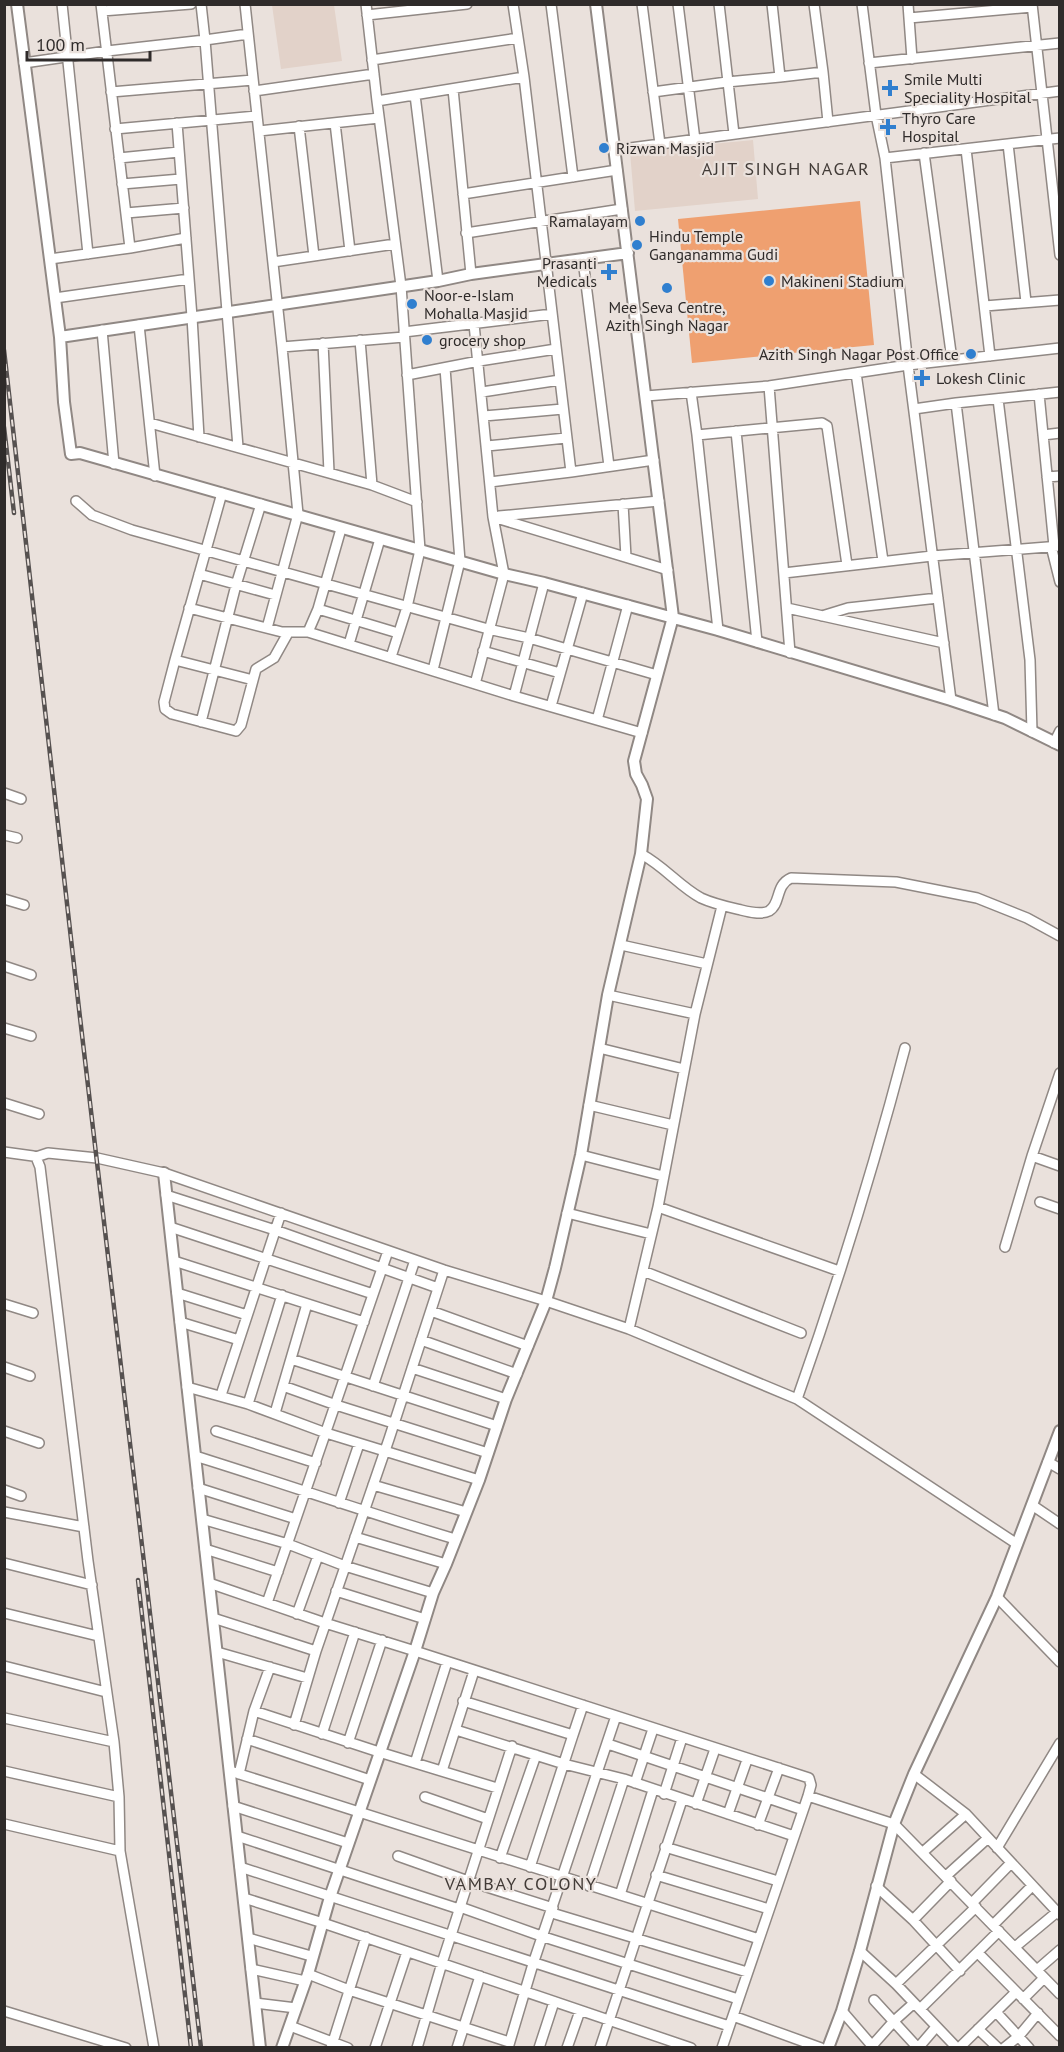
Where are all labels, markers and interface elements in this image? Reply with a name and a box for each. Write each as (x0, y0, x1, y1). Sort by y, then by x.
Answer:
scale bar (27, 24, 150, 62)
text: 100 m (36, 33, 85, 56)
place label: Smile Multi Speciality Hospital (904, 69, 1031, 107)
marker: Smile Multi Speciality Hospital (881, 79, 899, 97)
place label: Thyro Care Hospital (902, 108, 976, 146)
marker: Thyro Care Hospital (879, 118, 897, 136)
place label: Rizwan Masjid (616, 138, 714, 158)
marker: Rizwan Masjid (597, 141, 611, 155)
district label: AJIT SINGH NAGAR (702, 157, 870, 180)
place label: Ramalayam (549, 211, 628, 231)
marker: Ramalayam (633, 214, 647, 228)
place label: Hindu Temple Ganganamma Gudi (649, 226, 778, 264)
marker: Hindu Temple Ganganamma Gudi (630, 238, 644, 252)
place label: Prasanti Medicals (537, 253, 597, 291)
marker: Prasanti Medicals (602, 265, 616, 279)
place label: Makineni Stadium (781, 271, 904, 291)
marker: Makineni Stadium (762, 274, 776, 288)
marker: Mee Seva Centre, Azith Singh Nagar (660, 281, 674, 295)
place label: Noor-e-Islam Mohalla Masjid (424, 285, 528, 323)
marker: Noor-e-Islam Mohalla Masjid (405, 297, 419, 311)
place label: Mee Seva Centre, Azith Singh Nagar (606, 297, 729, 335)
place label: grocery shop (439, 330, 526, 350)
marker: grocery shop (420, 333, 434, 347)
place label: Azith Singh Nagar Post Office (759, 344, 959, 364)
marker: Azith Singh Nagar Post Office (964, 347, 978, 361)
place label: Lokesh Clinic (936, 368, 1026, 388)
marker: Lokesh Clinic (913, 369, 931, 387)
district label: VAMBAY COLONY (444, 1872, 597, 1895)

